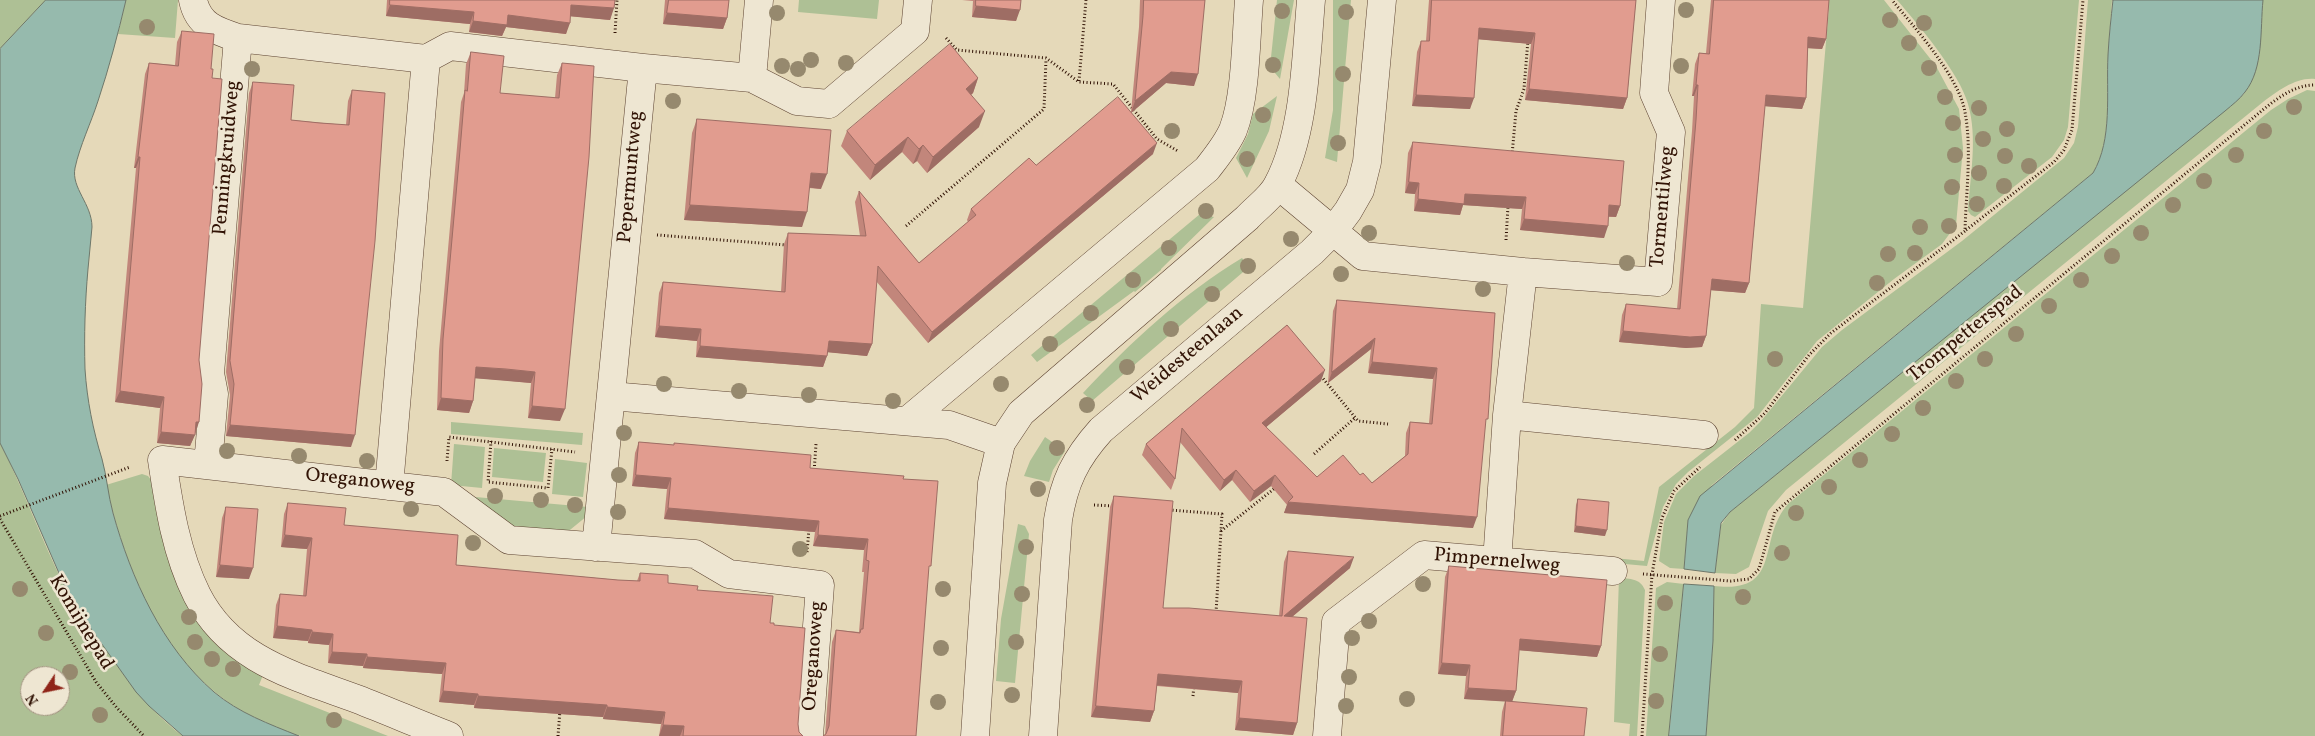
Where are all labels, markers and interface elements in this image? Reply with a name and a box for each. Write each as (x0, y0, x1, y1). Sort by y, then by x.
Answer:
street label: Penningkruidweg (209, 79, 247, 237)
street label: Pepermuntweg (614, 110, 650, 244)
street label: Tormentilweg (1647, 145, 1681, 269)
street label: Trompetterspad (1904, 281, 2028, 389)
street label: Weidesteenlaan (1127, 302, 1249, 410)
street label: Oreganoweg (304, 464, 416, 500)
street label: Pimpernelweg (1433, 545, 1561, 579)
street label: Komijnepad (42, 571, 118, 675)
street label: Oreganoweg (799, 600, 831, 712)
north arrow (20, 666, 70, 716)
text: N (22, 690, 44, 709)

